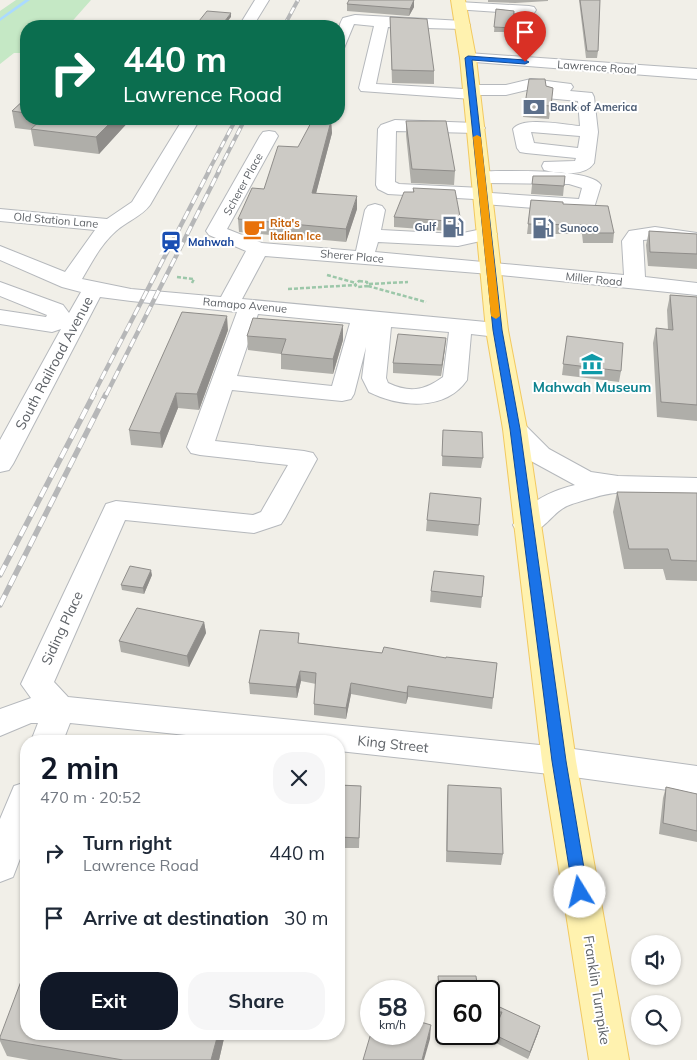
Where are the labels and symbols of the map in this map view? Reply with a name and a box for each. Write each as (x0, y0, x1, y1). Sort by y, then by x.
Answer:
pin (504, 11, 546, 62)
street label: Lawrence Road (557, 57, 637, 77)
bank icon: Bank of America (521, 94, 547, 120)
place label: Bank of America (550, 100, 638, 114)
street label: Scherer Place (220, 150, 266, 218)
street label: Old Station Lane (13, 209, 99, 231)
fuel station icon: Gulf (440, 214, 466, 240)
fuel station icon: Sunoco (530, 215, 556, 241)
cafe icon: Rita's Italian Ice (241, 216, 267, 242)
place label: Rita's Italian Ice (270, 216, 321, 243)
place label: Gulf (414, 220, 437, 234)
place label: Sunoco (560, 221, 599, 235)
station icon: Mahwah (158, 229, 184, 255)
place label: Mahwah (188, 235, 234, 249)
street label: Sherer Place (320, 246, 384, 266)
street label: Miller Road (565, 269, 623, 289)
street label: South Railroad Avenue (11, 293, 97, 433)
street label: Ramapo Avenue (202, 294, 288, 316)
museum icon: Mahwah Museum (579, 351, 605, 377)
place label: Mahwah Museum (533, 378, 651, 396)
street label: Siding Place (37, 588, 87, 668)
street label: King Street (357, 731, 429, 757)
position arrow (553, 865, 605, 917)
street label: Franklin Turnpike (579, 934, 615, 1046)
speed limit sign: 60 (435, 980, 500, 1045)

